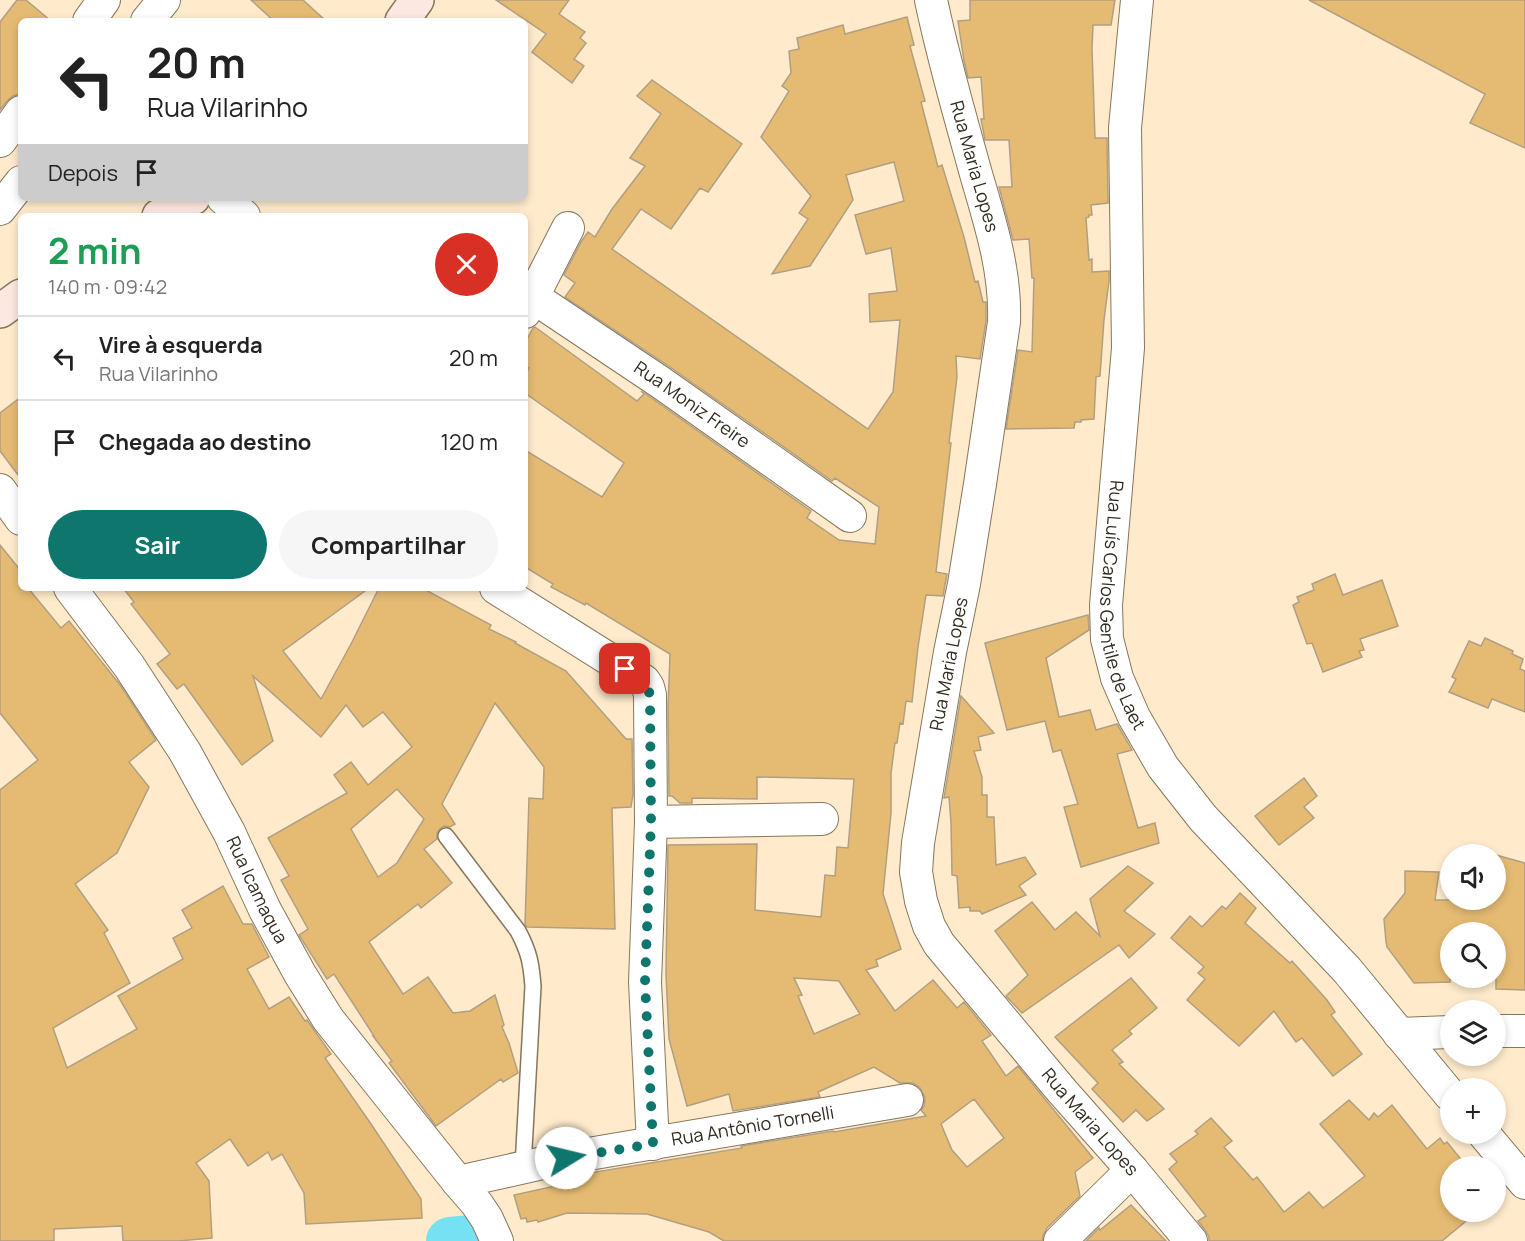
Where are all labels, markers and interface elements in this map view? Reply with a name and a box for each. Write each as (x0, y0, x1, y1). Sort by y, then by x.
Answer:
text: 20 m (147, 33, 246, 91)
icon: left (48, 42, 126, 120)
text: Rua Vilarinho (147, 88, 308, 125)
street label: Rua Maria Lopes (945, 98, 1005, 235)
icon: arrive (130, 156, 163, 189)
text: Depois (48, 158, 118, 188)
text: 2 min (48, 226, 142, 275)
button: close (435, 233, 498, 296)
text: 140 m · 09:42 (48, 273, 167, 300)
text: Vire à esquerda (99, 330, 263, 360)
icon: left (48, 342, 81, 375)
text: 20 m (449, 343, 498, 373)
street label: Rua Moniz Freire (630, 355, 755, 453)
text: Rua Vilarinho (99, 360, 218, 387)
icon: arrive (48, 426, 81, 459)
text: Chegada ao destino (99, 427, 311, 457)
text: 120 m (440, 427, 498, 457)
street label: Rua Luís Carlos Gentile de Laet (1095, 479, 1152, 734)
button: Sair (48, 510, 267, 579)
button: Compartilhar (279, 510, 498, 579)
street label: Rua Maria Lopes (923, 595, 973, 733)
pin (599, 643, 650, 694)
icon: arrive (608, 652, 641, 685)
street label: Rua Icamaqua (222, 832, 294, 947)
map controls (1440, 844, 1506, 1222)
button: sound (1440, 844, 1506, 910)
button: search (1440, 922, 1506, 988)
button: layers (1440, 1000, 1506, 1066)
street label: Rua Maria Lopes (1037, 1063, 1144, 1180)
button: + (1440, 1078, 1506, 1144)
street label: Rua Antônio Tornelli (669, 1100, 836, 1151)
position arrow (534, 1126, 598, 1190)
button: − (1440, 1156, 1506, 1222)

